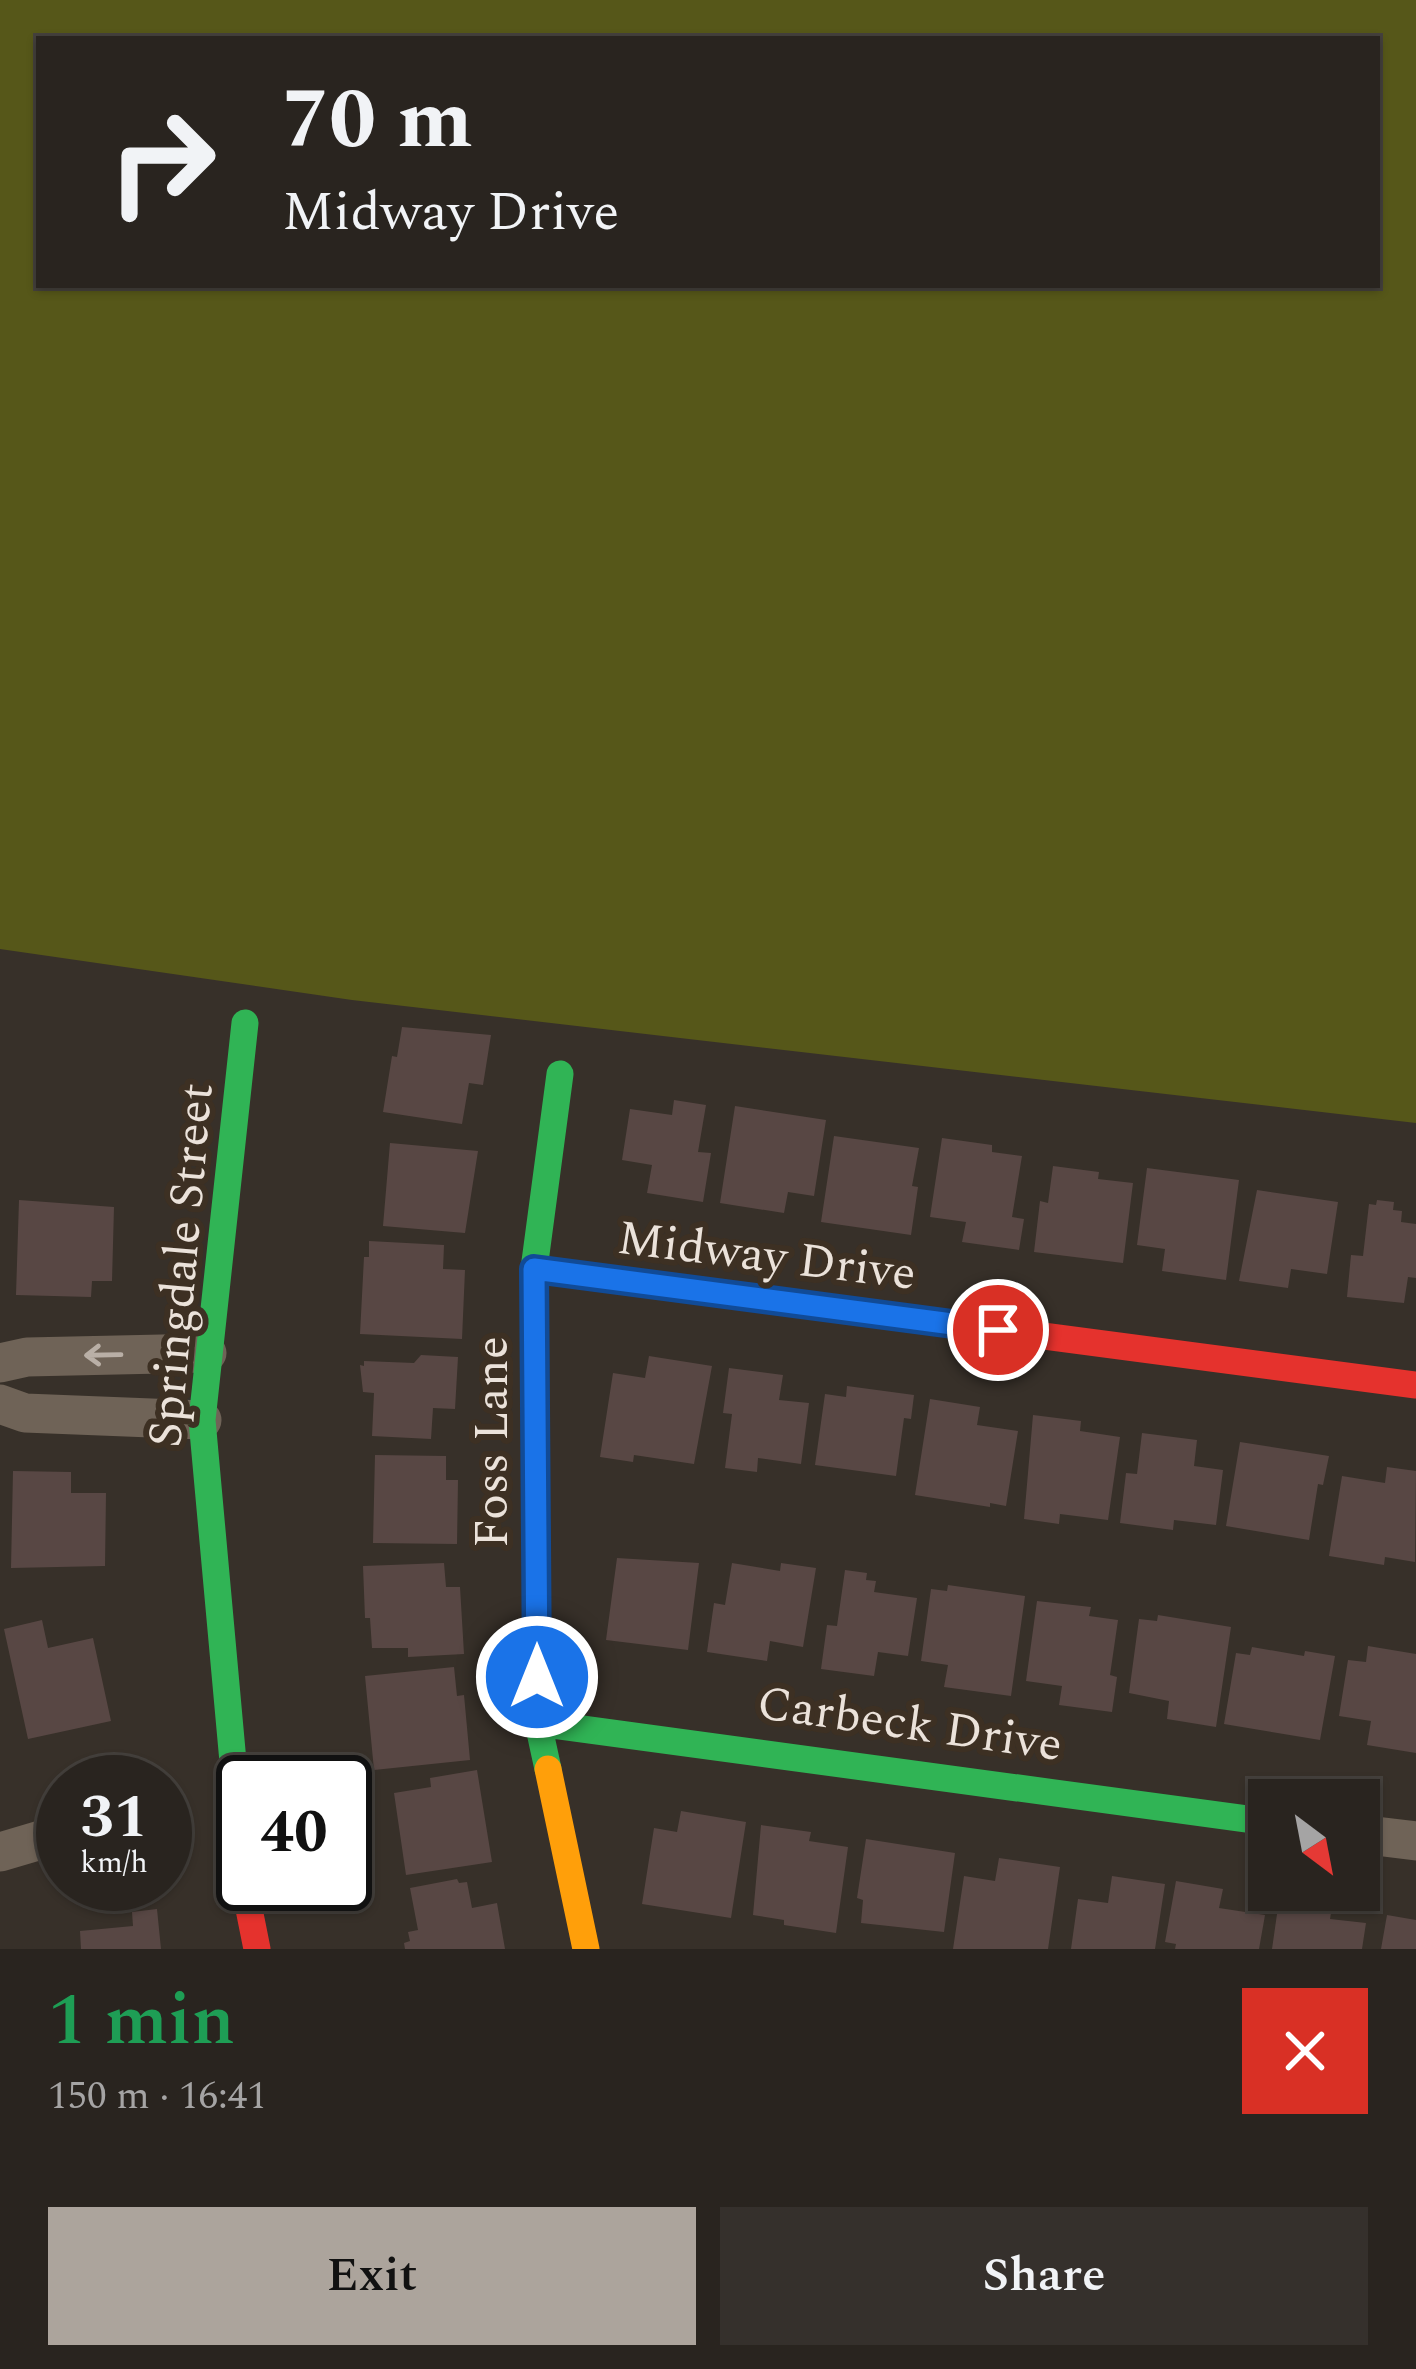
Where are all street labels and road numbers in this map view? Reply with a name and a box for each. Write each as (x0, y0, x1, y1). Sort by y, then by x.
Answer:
street label: Springdale Street (129, 1080, 234, 1450)
street label: Midway Drive (613, 1202, 920, 1311)
street label: Foss Lane (456, 1336, 529, 1548)
street label: Carbeck Drive (753, 1667, 1067, 1782)

